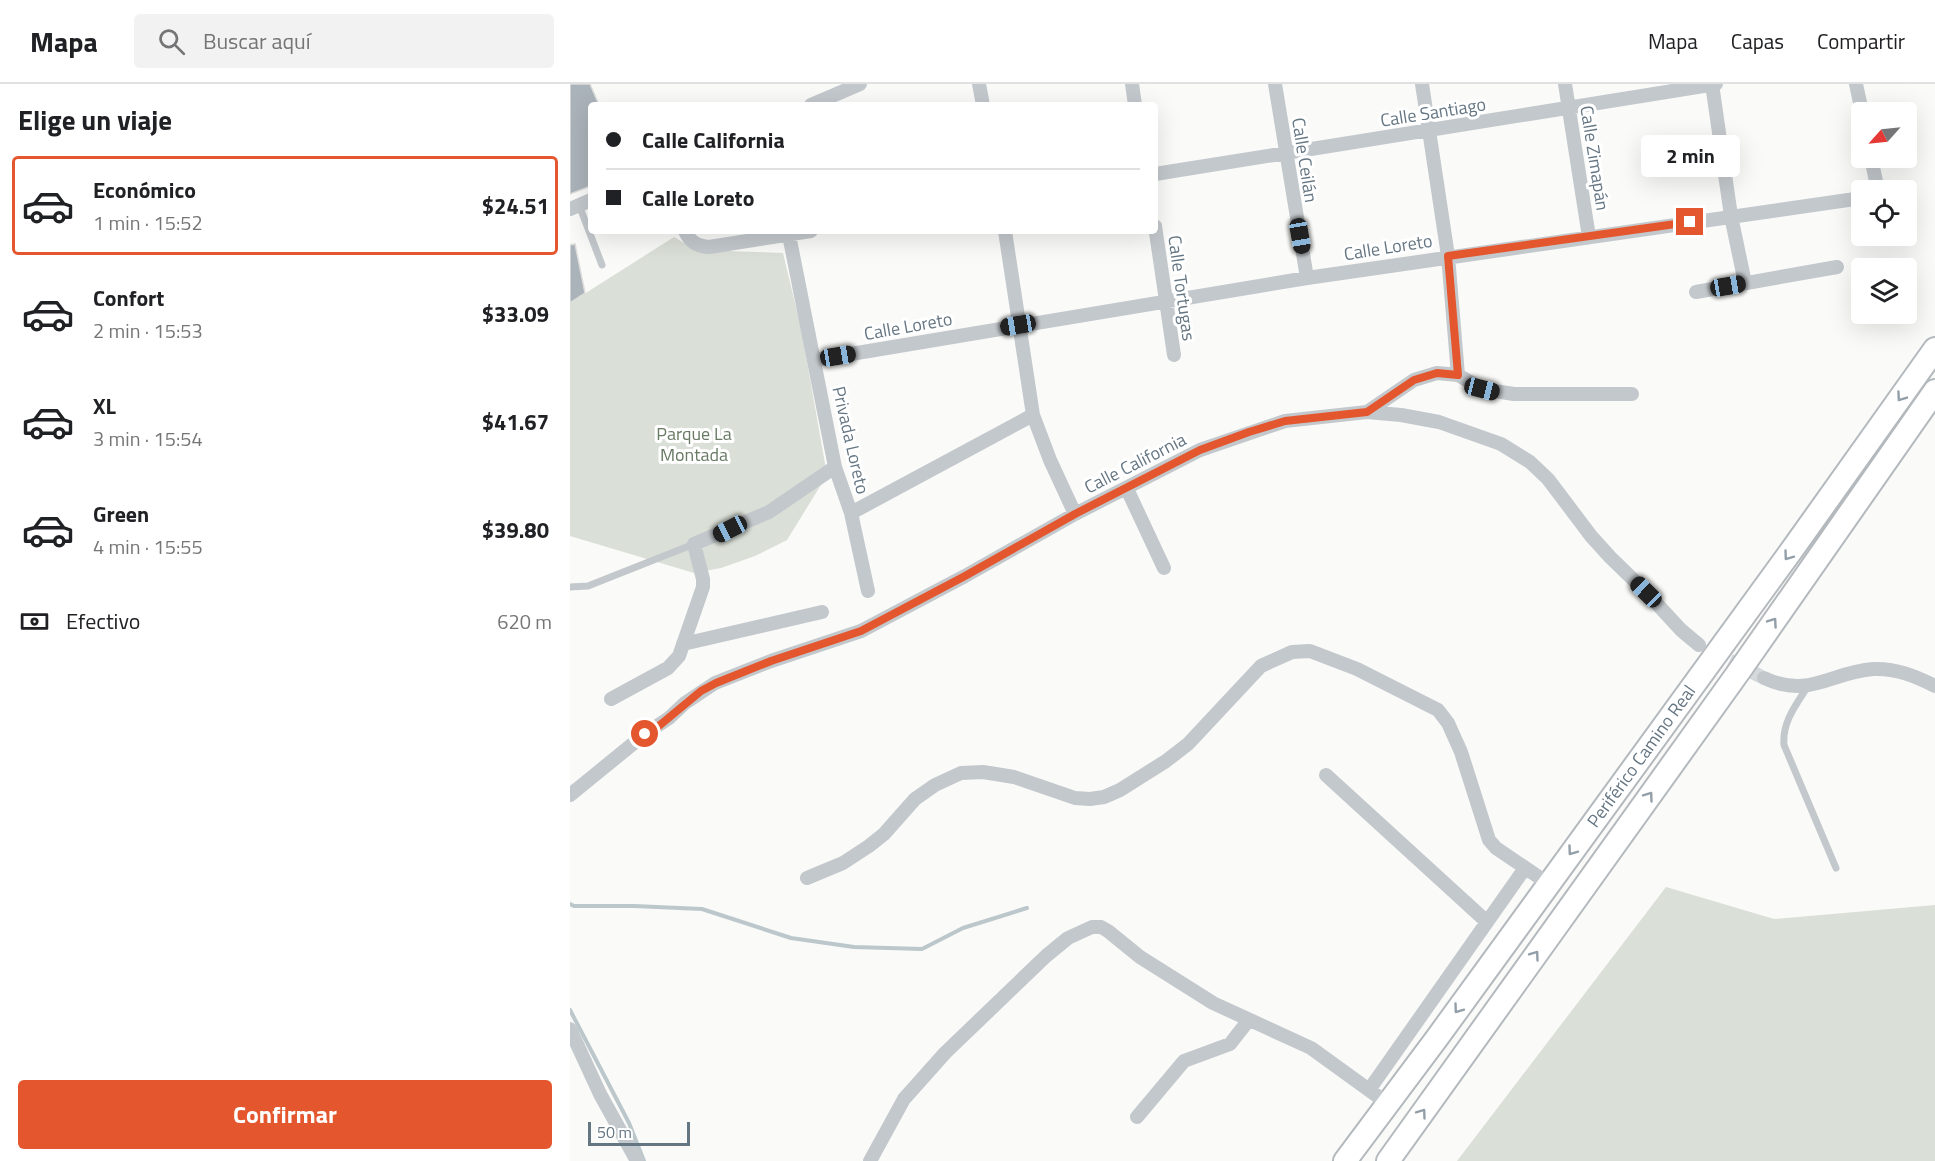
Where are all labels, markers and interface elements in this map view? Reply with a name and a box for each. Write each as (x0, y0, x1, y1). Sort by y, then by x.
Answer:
search box (134, 14, 554, 68)
text: Mapa (30, 20, 98, 63)
text: Buscar aquí (203, 24, 311, 58)
icon: search (155, 25, 188, 58)
text: Mapa (1648, 25, 1698, 57)
text: Capas (1731, 25, 1784, 57)
text: Compartir (1817, 25, 1905, 57)
street label: Calle Santiago (1378, 90, 1488, 134)
text: Elige un viaje (18, 99, 172, 140)
north arrow (1851, 102, 1917, 168)
map controls (1851, 102, 1917, 324)
street label: Calle Zimapán (1573, 104, 1617, 212)
street label: Calle Ceilán (1285, 116, 1325, 204)
text: Calle California (642, 123, 785, 157)
callout: 2 min (1640, 135, 1740, 177)
text: 2 min (1666, 140, 1715, 171)
text: Económico (93, 173, 196, 207)
icon: car (21, 179, 75, 233)
button: locate (1851, 180, 1917, 246)
text: Calle Loreto (642, 181, 754, 215)
text: $24.51 (482, 189, 549, 223)
text: 1 min · 15:52 (93, 207, 203, 238)
route end (1676, 208, 1703, 235)
car (1288, 217, 1312, 255)
street label: Calle Loreto (1342, 227, 1434, 267)
street label: Calle Tortugas (1161, 234, 1203, 342)
button: layers (1851, 258, 1917, 324)
car (1709, 274, 1747, 298)
text: Confort (93, 281, 164, 315)
icon: car (21, 287, 75, 341)
text: $33.09 (482, 297, 549, 331)
street label: Calle Loreto (862, 305, 954, 347)
car (999, 313, 1037, 337)
text: 2 min · 15:53 (93, 315, 203, 346)
car (819, 344, 857, 368)
car (1462, 376, 1502, 402)
street label: Privada Loreto (825, 383, 877, 497)
text: XL (93, 389, 116, 423)
one-way arrow (1897, 390, 1908, 401)
icon: car (21, 395, 75, 449)
text: $41.67 (482, 405, 549, 439)
park label: Parque La Montada (656, 420, 732, 468)
text: 3 min · 15:54 (93, 423, 203, 454)
street label: Calle California (1079, 426, 1191, 500)
text: Green (93, 497, 149, 531)
icon: car (21, 503, 75, 557)
text: $39.80 (482, 513, 549, 547)
car (710, 513, 750, 545)
text: 4 min · 15:55 (93, 531, 203, 562)
one-way arrow (1784, 549, 1795, 560)
car (1627, 573, 1665, 611)
text: Efectivo (66, 604, 140, 638)
icon: cash (18, 605, 51, 638)
text: 620 m (497, 606, 552, 637)
one-way arrow (1766, 618, 1777, 629)
street label: Periférico Camino Real (1580, 679, 1702, 833)
route start (631, 720, 658, 747)
one-way arrow (1642, 792, 1653, 803)
one-way arrow (1568, 845, 1579, 856)
one-way arrow (1528, 951, 1539, 962)
one-way arrow (1454, 1003, 1465, 1014)
button: Confirmar (18, 1080, 552, 1149)
one-way arrow (1415, 1109, 1426, 1120)
scale bar (588, 1119, 690, 1146)
text: 50 m (597, 1120, 632, 1144)

